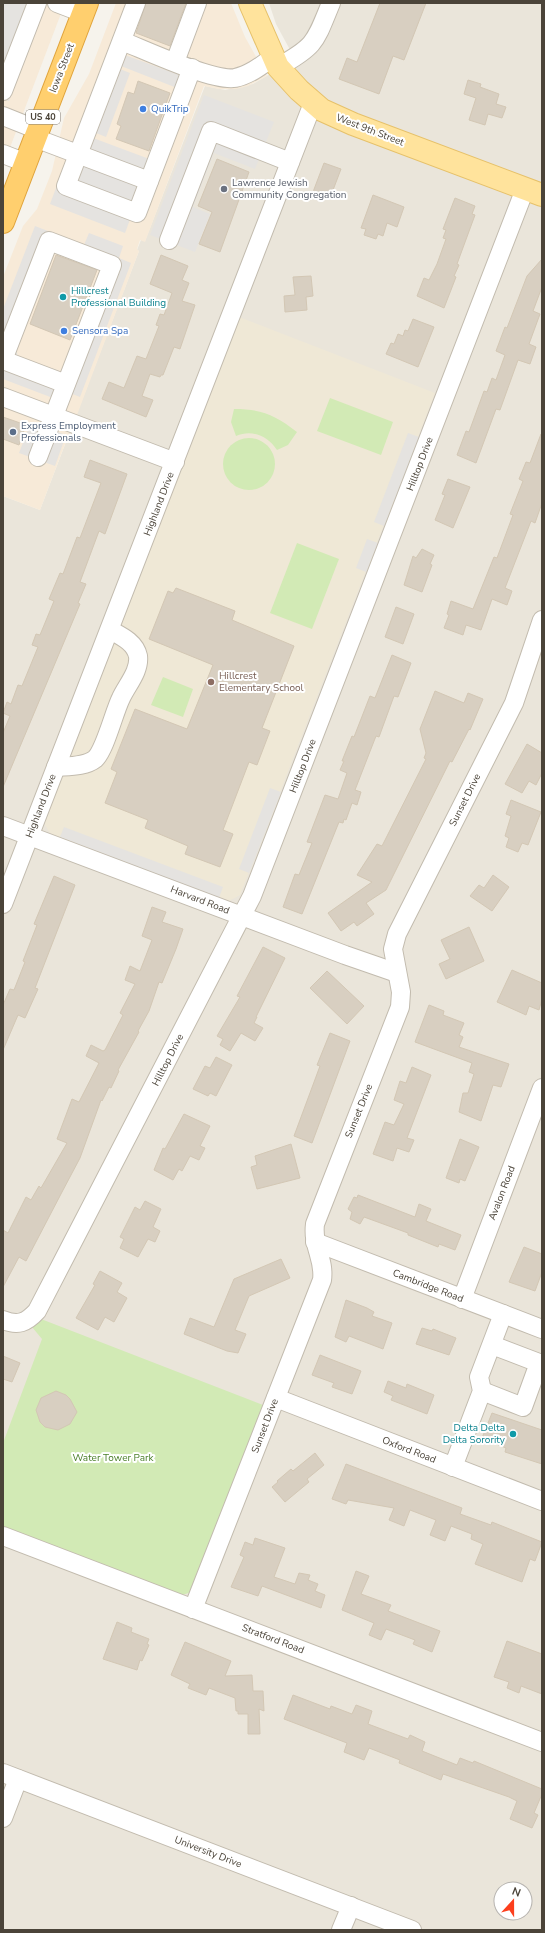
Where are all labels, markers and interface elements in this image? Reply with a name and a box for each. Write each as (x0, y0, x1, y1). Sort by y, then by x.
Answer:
street label: Iowa Street (46, 41, 78, 95)
place label: QuikTrip (151, 102, 189, 116)
marker: QuikTrip (138, 104, 148, 114)
road number: US 40 (26, 110, 60, 124)
street label: West 9th Street (334, 111, 406, 150)
place label: Lawrence Jewish Community Congregation (232, 176, 346, 202)
marker: Lawrence Jewish Community Congregation (219, 184, 229, 194)
place label: Hillcrest Professional Building (71, 284, 166, 310)
marker: Hillcrest Professional Building (58, 292, 68, 302)
place label: Sensora Spa (72, 324, 128, 338)
marker: Sensora Spa (59, 326, 69, 336)
place label: Express Employment Professionals (21, 419, 116, 445)
marker: Express Employment Professionals (8, 427, 18, 437)
street label: Hilltop Drive (403, 435, 437, 493)
street label: Highland Drive (140, 470, 178, 538)
place label: Hillcrest Elementary School (219, 669, 304, 695)
marker: Hillcrest Elementary School (206, 677, 216, 687)
street label: Hilltop Drive (286, 737, 320, 795)
street label: Sunset Drive (446, 771, 484, 829)
street label: Highland Drive (22, 772, 60, 840)
street label: Harvard Road (168, 882, 232, 918)
street label: Hilltop Drive (149, 1031, 187, 1089)
street label: Sunset Drive (342, 1082, 376, 1140)
street label: Avalon Road (485, 1164, 519, 1222)
street label: Cambridge Road (390, 1266, 466, 1306)
street label: Sunset Drive (248, 1397, 282, 1455)
place label: Delta Delta Delta Sorority (443, 1421, 506, 1447)
marker: Delta Delta Delta Sorority (508, 1429, 518, 1439)
street label: Oxford Road (380, 1433, 438, 1467)
park label: Water Tower Park (72, 1451, 155, 1465)
street label: Stratford Road (240, 1621, 306, 1657)
street label: University Drive (172, 1833, 244, 1871)
north arrow (493, 1881, 533, 1921)
text: N (510, 1884, 523, 1901)

